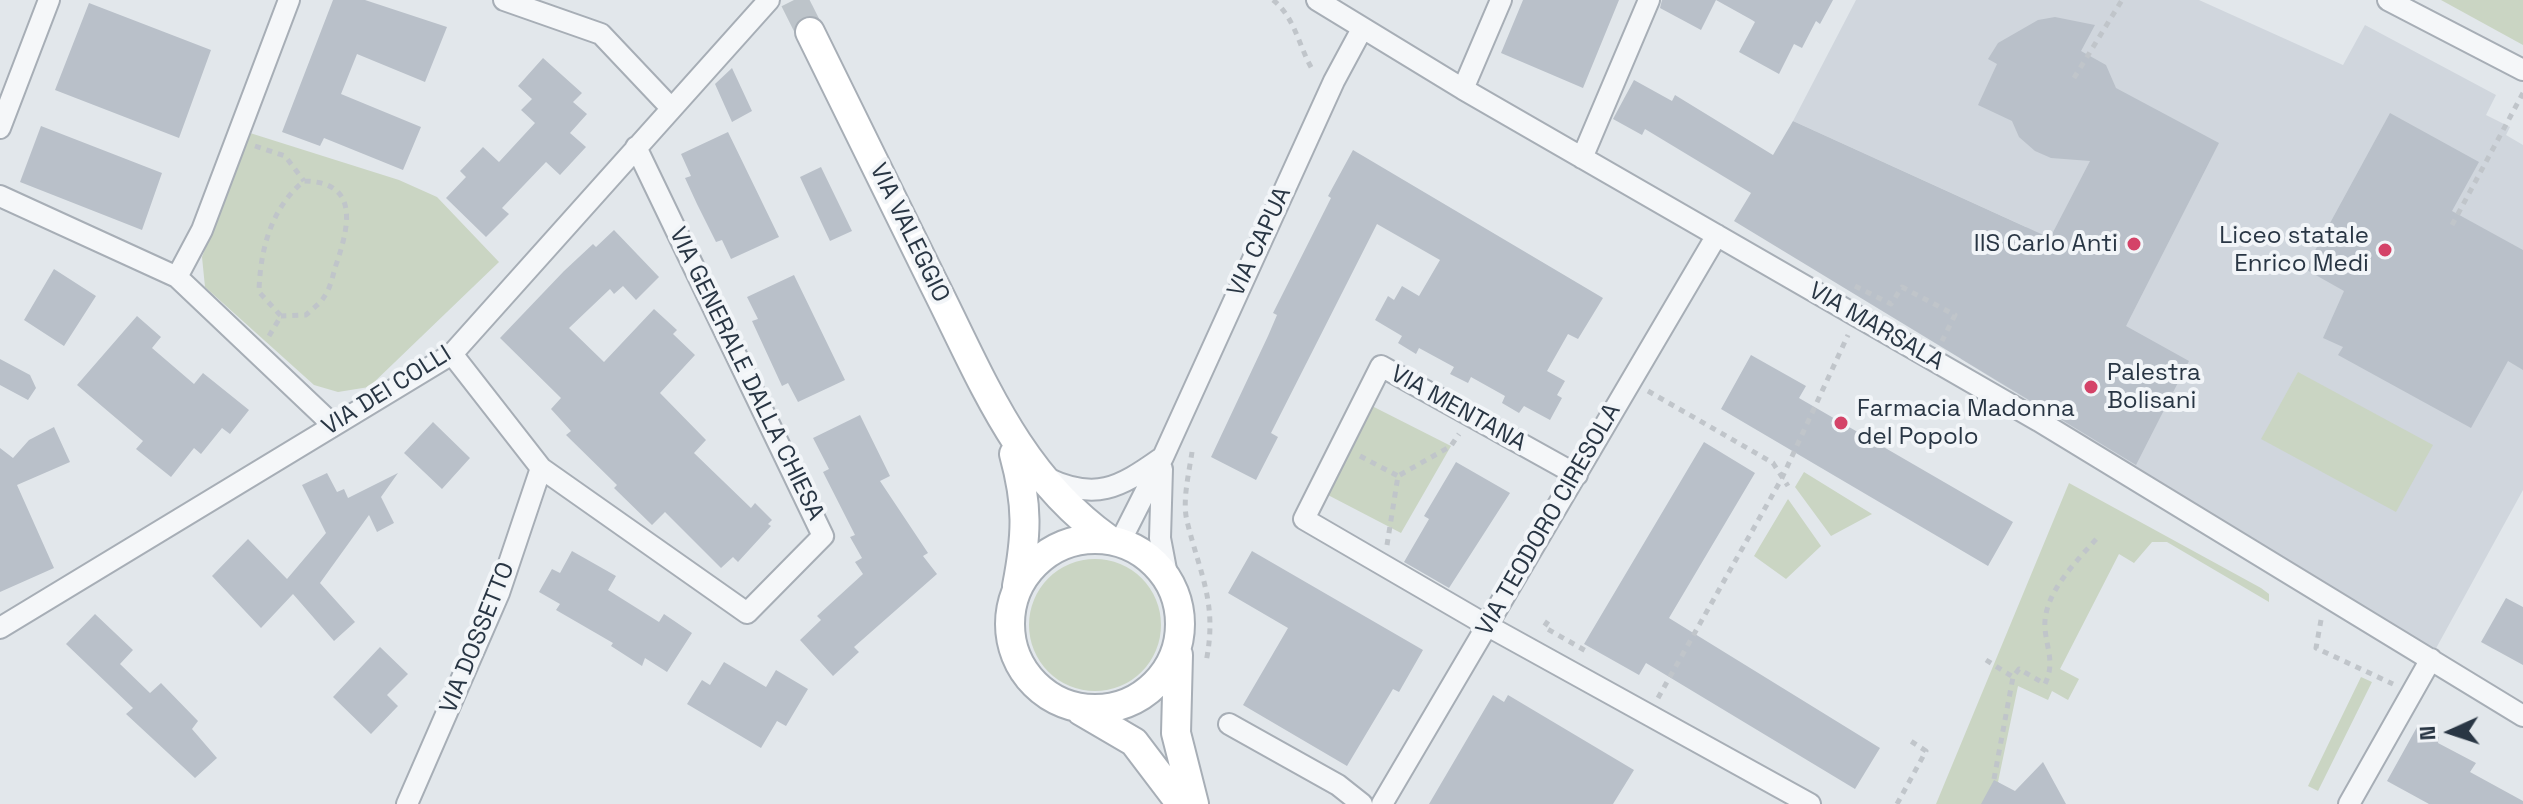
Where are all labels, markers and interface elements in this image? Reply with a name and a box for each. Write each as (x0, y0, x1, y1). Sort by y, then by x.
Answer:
street label: VIA VALEGGIO (863, 159, 955, 307)
street label: VIA CAPUA (1222, 183, 1298, 301)
place label: Liceo statale Enrico Medi (2219, 222, 2369, 278)
street label: VIA GENERALE DALLA CHIESA (662, 223, 830, 525)
place label: IIS Carlo Anti (1974, 230, 2118, 258)
marker: IIS Carlo Anti (2125, 235, 2143, 253)
marker: Liceo statale Enrico Medi (2376, 241, 2394, 259)
street label: VIA MARSALA (1803, 277, 1949, 377)
street label: VIA DEI COLLI (317, 340, 457, 442)
place label: Palestra Bolisani (2107, 359, 2201, 415)
street label: VIA MENTANA (1385, 360, 1531, 458)
marker: Palestra Bolisani (2082, 378, 2100, 396)
place label: Farmacia Madonna del Popolo (1857, 395, 2075, 451)
street label: VIA TEODORO CIRESOLA (1471, 399, 1627, 641)
marker: Farmacia Madonna del Popolo (1832, 414, 1850, 432)
street label: VIA DOSSETTO (435, 558, 521, 718)
north arrow (2411, 692, 2491, 772)
text: N (2413, 725, 2441, 741)

